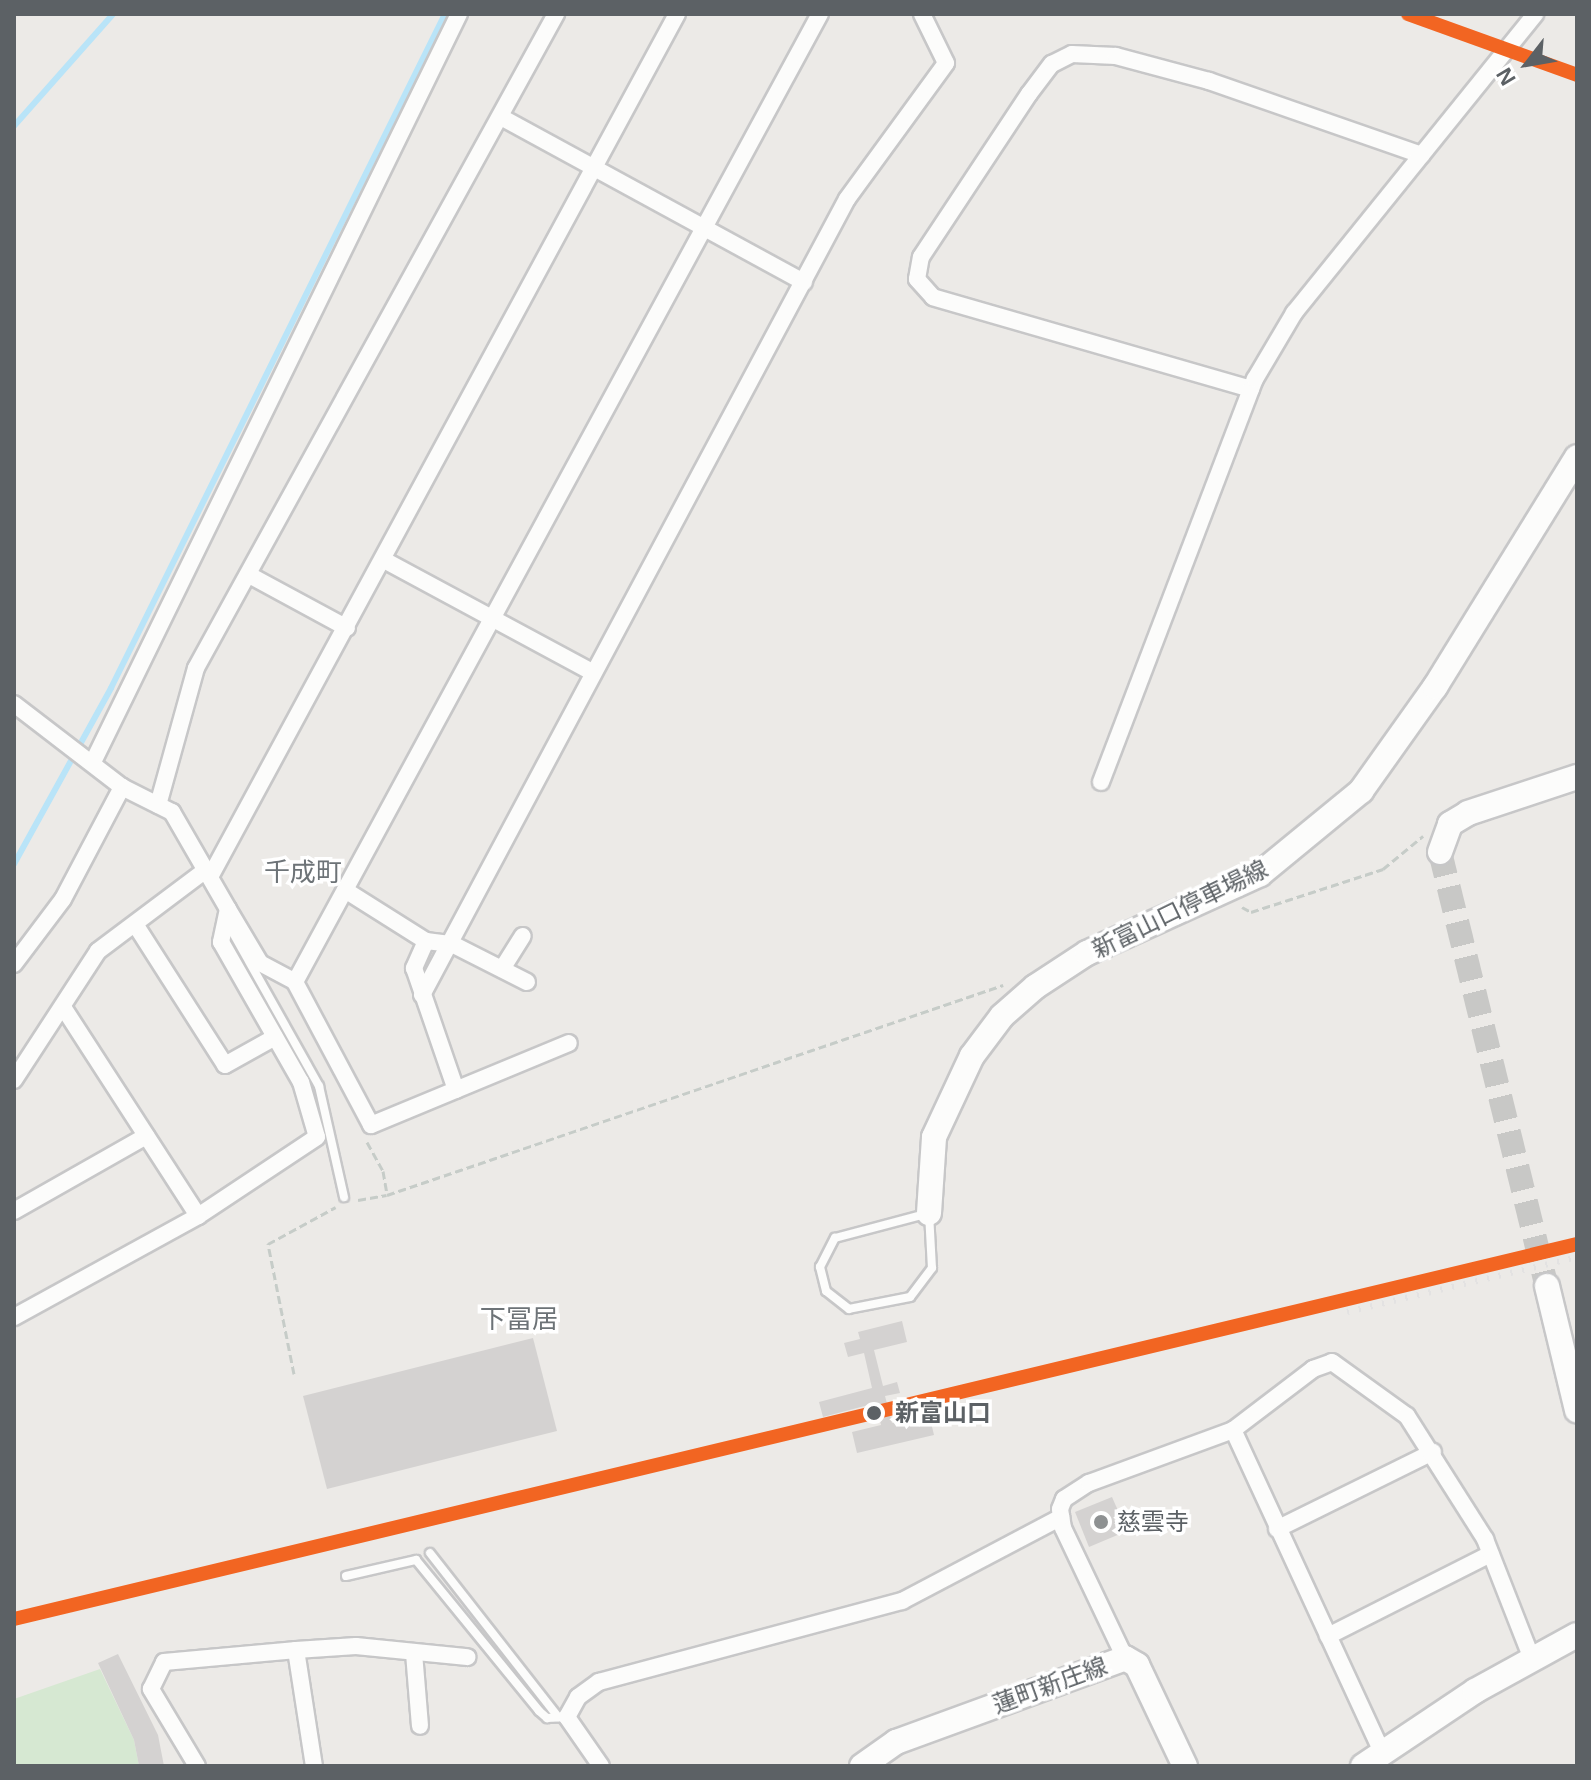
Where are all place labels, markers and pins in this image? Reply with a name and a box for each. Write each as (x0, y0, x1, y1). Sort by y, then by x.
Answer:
marker: 新富山口 (860, 1399, 888, 1427)
place label: 新富山口 (895, 1399, 991, 1427)
place label: 慈雲寺 (1117, 1508, 1189, 1536)
marker: 慈雲寺 (1092, 1513, 1110, 1531)

